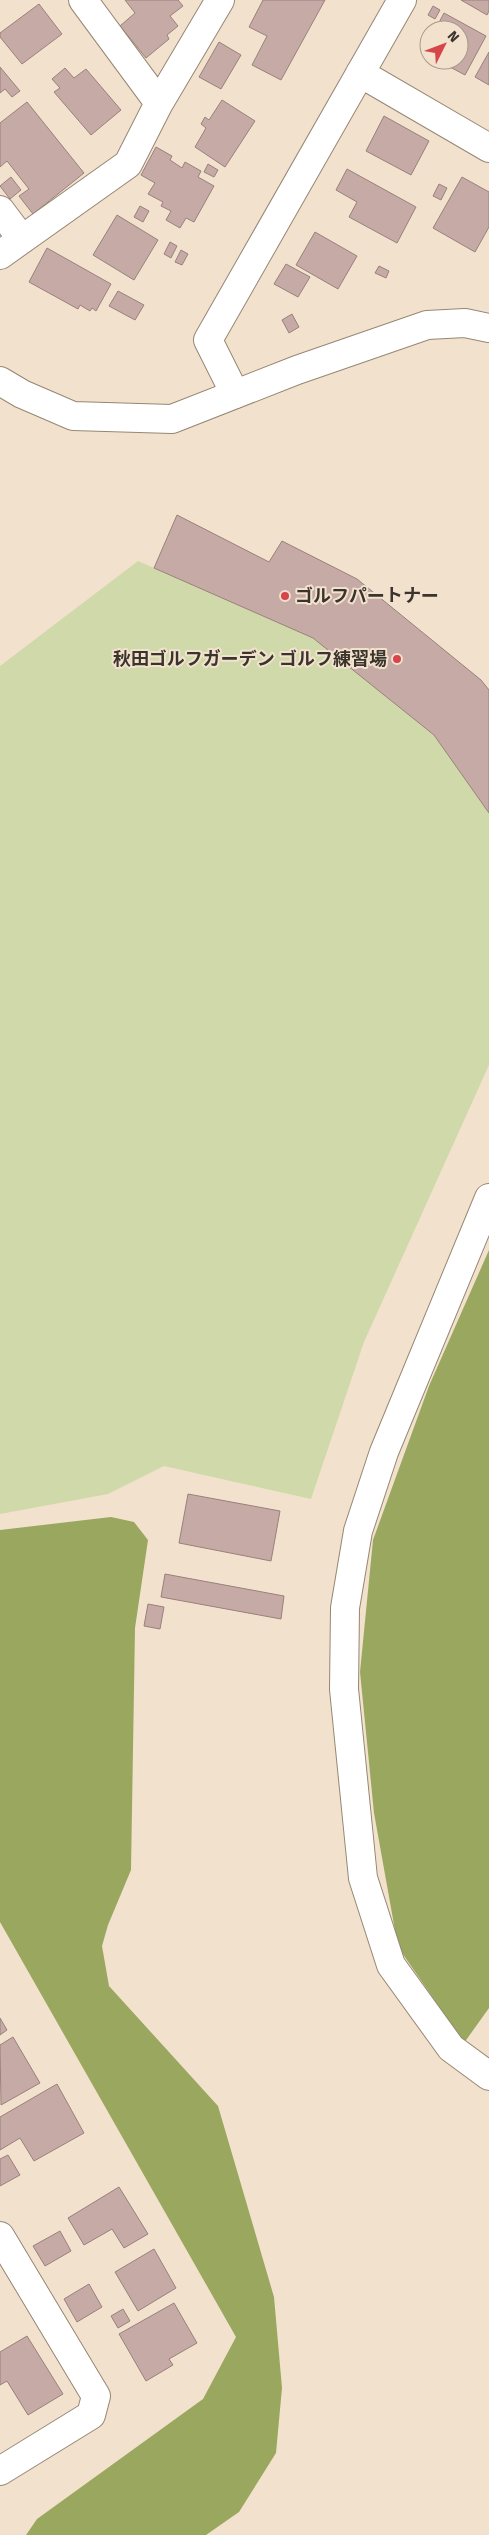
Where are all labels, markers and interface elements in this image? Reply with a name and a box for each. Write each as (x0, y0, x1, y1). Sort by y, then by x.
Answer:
north arrow (419, 20, 469, 70)
text: N (444, 27, 463, 46)
place label: ゴルフパートナー (295, 585, 439, 607)
marker: ゴルフパートナー (279, 590, 291, 602)
place label: 秋田ゴルフガーデン ゴルフ練習場 (113, 648, 387, 670)
marker: 秋田ゴルフガーデン ゴルフ練習場 (391, 653, 403, 665)

